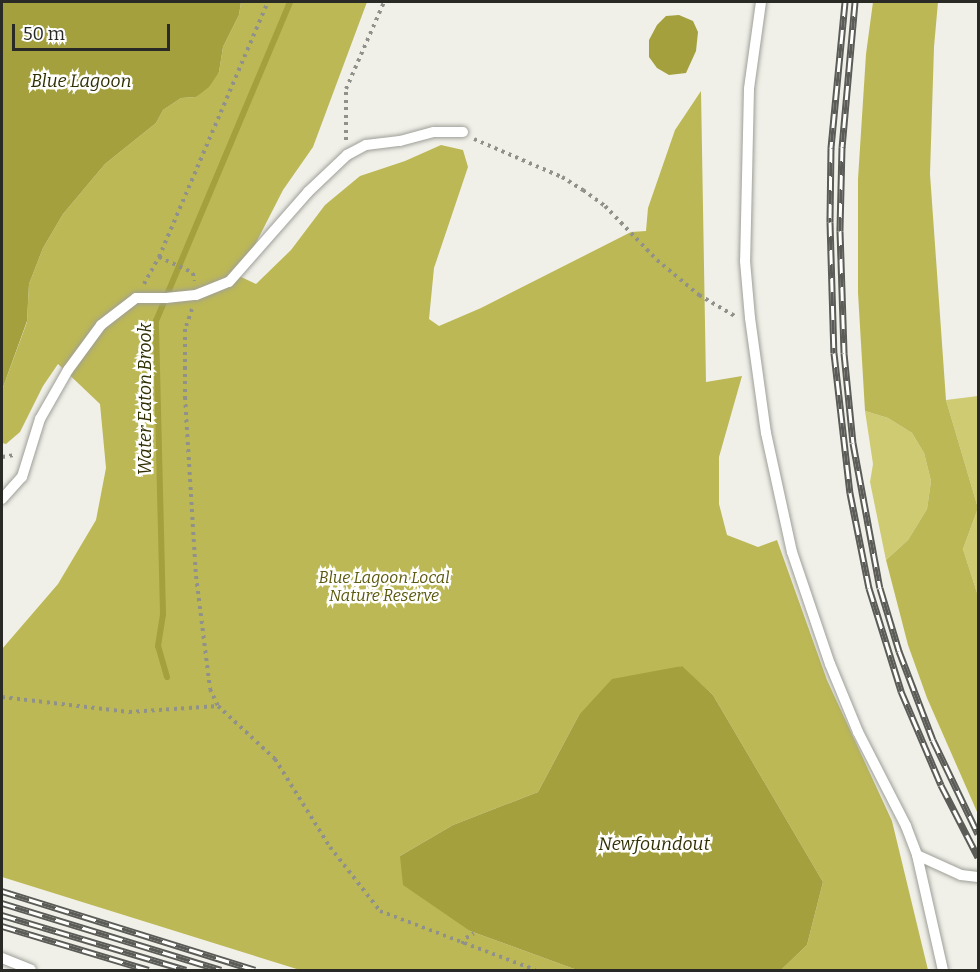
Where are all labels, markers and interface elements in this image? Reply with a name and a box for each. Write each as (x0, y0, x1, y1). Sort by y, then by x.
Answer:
scale bar (15, 12, 172, 50)
text: 50 m (23, 23, 65, 45)
water label: Blue Lagoon (31, 70, 131, 92)
water label: Water Eaton Brook (134, 323, 156, 475)
park label: Blue Lagoon Local Nature Reserve (318, 568, 450, 606)
water label: Newfoundout (598, 833, 710, 855)

